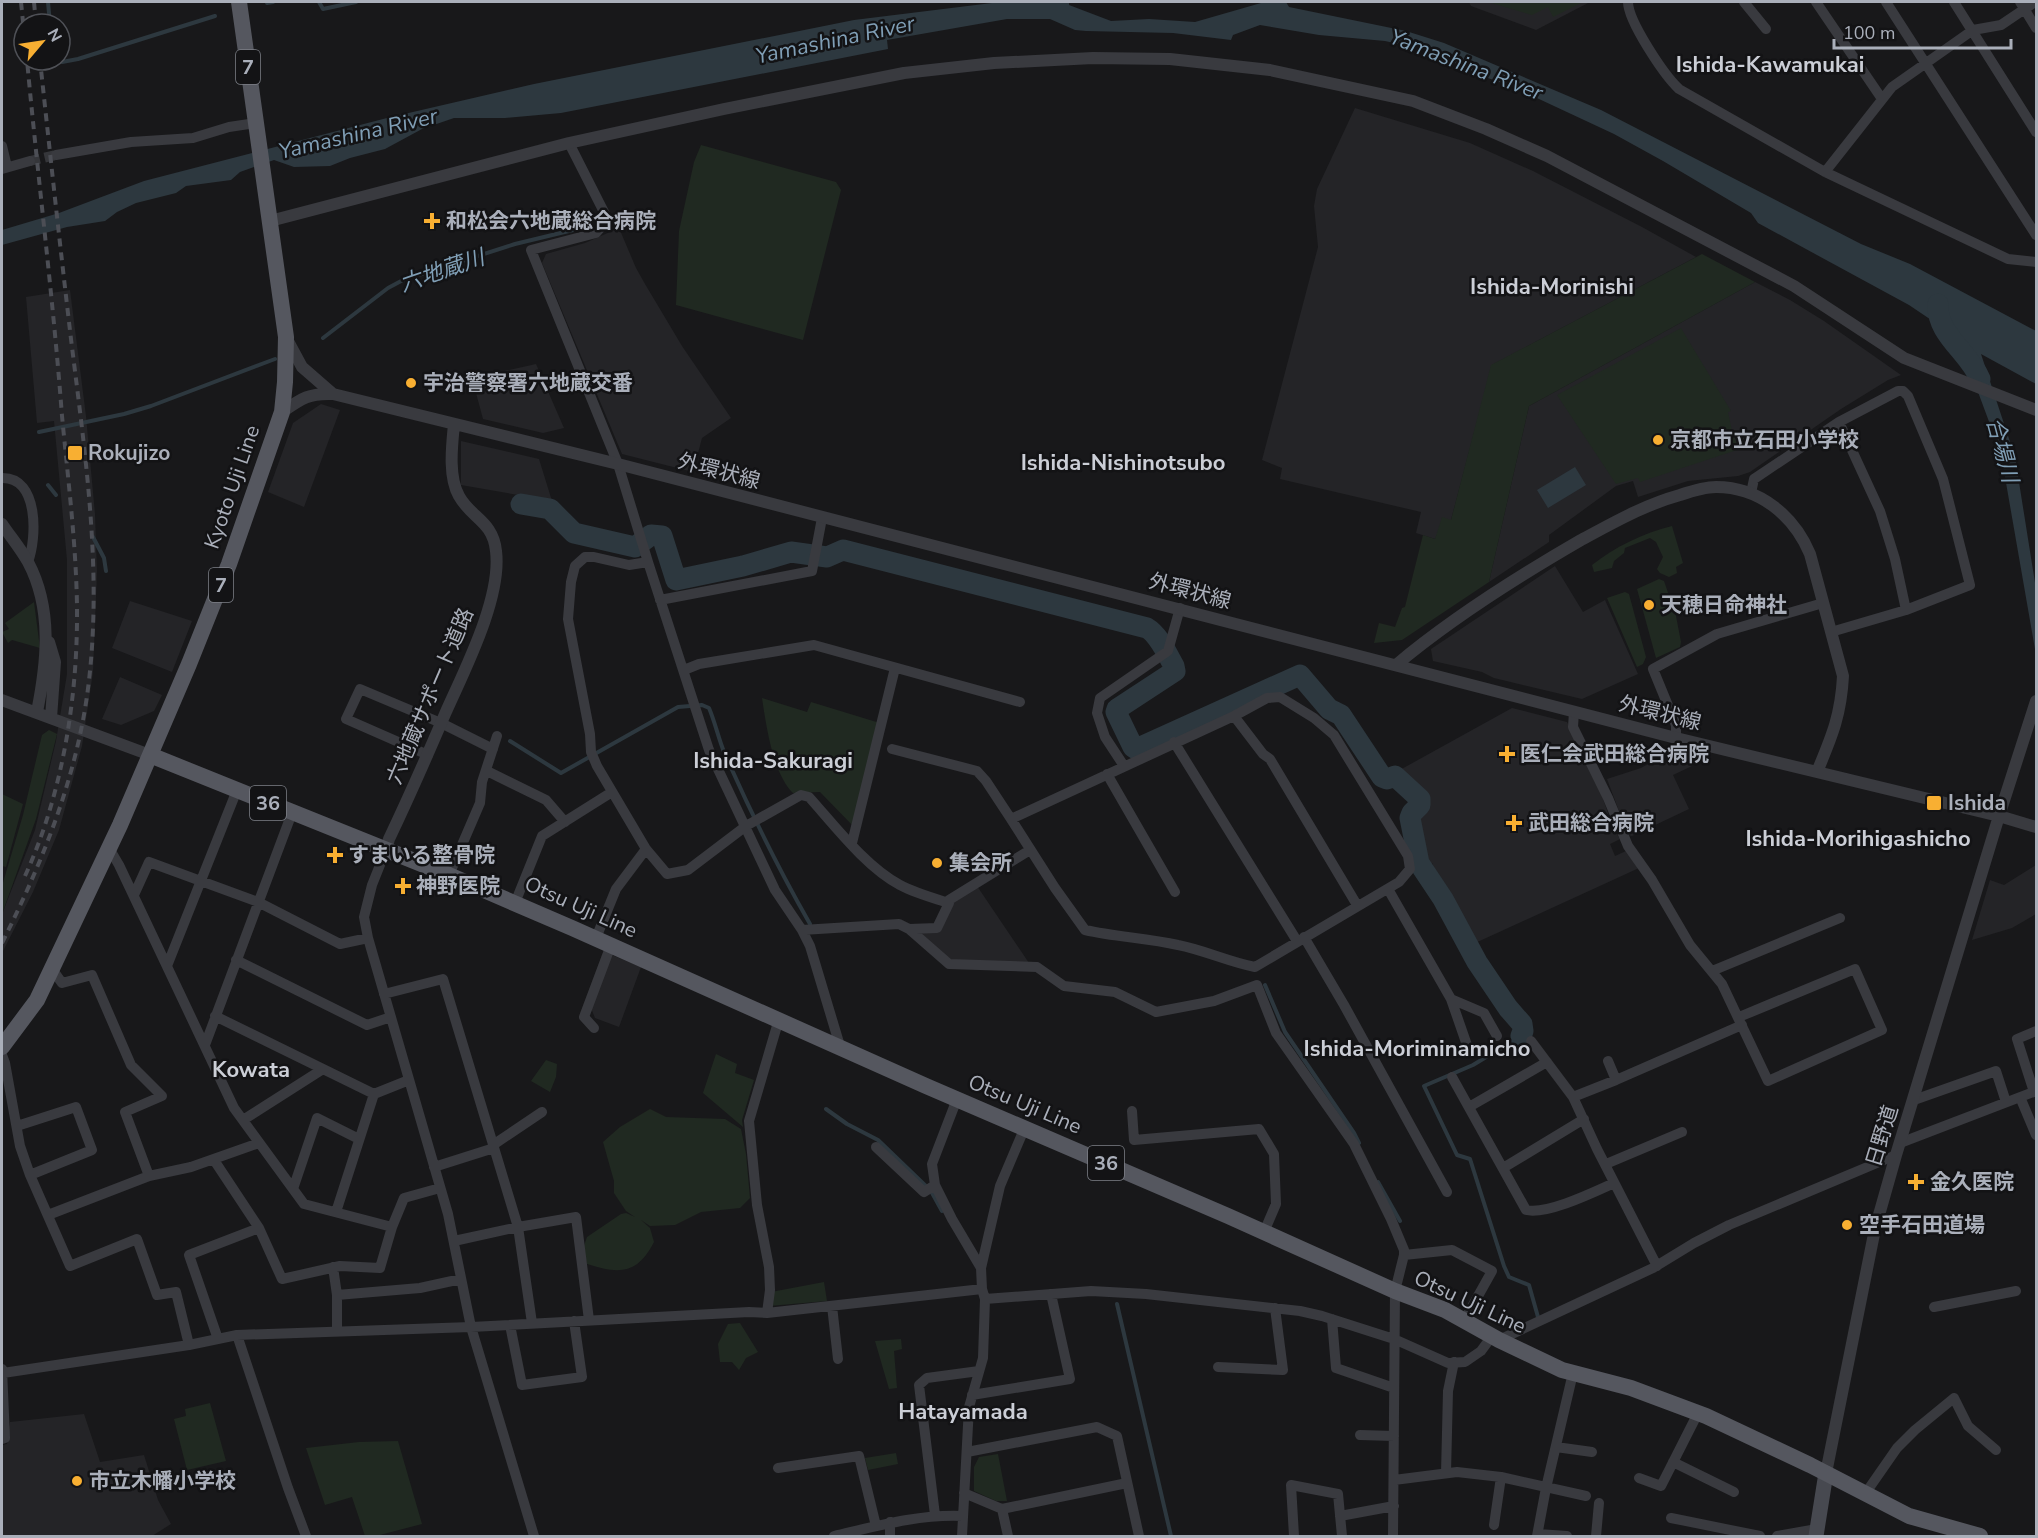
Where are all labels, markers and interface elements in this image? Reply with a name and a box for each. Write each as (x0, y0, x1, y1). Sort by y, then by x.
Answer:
water label: Yamashina River (753, 8, 919, 72)
north arrow (12, 12, 72, 72)
scale bar (1834, 12, 2011, 50)
text: 100 m (1843, 21, 1895, 45)
water label: Yamashina River (1385, 22, 1548, 108)
text: N (42, 25, 67, 46)
road number: 7 (236, 50, 260, 84)
district label: Ishida-Kawamukai (1676, 50, 1864, 80)
water label: Yamashina River (276, 101, 441, 167)
place label: 和松会六地蔵総合病院 (446, 207, 656, 235)
marker: 和松会六地蔵総合病院 (423, 212, 441, 230)
water label: 六地蔵川 (396, 242, 490, 300)
district label: Ishida-Morinishi (1470, 272, 1634, 302)
place label: 宇治警察署六地蔵交番 (423, 369, 633, 397)
marker: 宇治警察署六地蔵交番 (404, 376, 418, 390)
water label: 合場川 (1979, 414, 2026, 488)
street label: Kyoto Uji Line (198, 421, 266, 553)
place label: 京都市立石田小学校 (1670, 426, 1859, 454)
marker: 京都市立石田小学校 (1651, 433, 1665, 447)
place label: Rokujizo (88, 439, 170, 467)
marker: Rokujizo (66, 444, 84, 462)
street label: 外環状線 (675, 447, 763, 495)
district label: Ishida-Nishinotsubo (1021, 448, 1225, 478)
street label: 外環状線 (1146, 567, 1234, 615)
road number: 7 (209, 568, 233, 602)
place label: 天穂日命神社 (1661, 591, 1787, 619)
marker: 天穂日命神社 (1642, 598, 1656, 612)
street label: 六地蔵サポート道路 (380, 604, 480, 788)
street label: 外環状線 (1616, 689, 1704, 737)
place label: 医仁会武田総合病院 (1520, 740, 1709, 768)
marker: 医仁会武田総合病院 (1498, 745, 1516, 763)
district label: Ishida-Sakuragi (693, 746, 853, 776)
road number: 36 (250, 786, 286, 820)
place label: Ishida (1948, 789, 2006, 817)
marker: Ishida (1925, 794, 1943, 812)
place label: 武田総合病院 (1528, 809, 1654, 837)
marker: 武田総合病院 (1505, 814, 1523, 832)
district label: Ishida-Morihigashicho (1745, 824, 1971, 854)
place label: すまいる整骨院 (348, 841, 495, 869)
marker: すまいる整骨院 (326, 846, 344, 864)
place label: 集会所 (949, 849, 1012, 877)
marker: 集会所 (930, 856, 944, 870)
street label: Otsu Uji Line (520, 870, 642, 944)
place label: 神野医院 (416, 872, 500, 900)
marker: 神野医院 (394, 877, 412, 895)
district label: Ishida-Moriminamicho (1304, 1034, 1530, 1064)
district label: Kowata (212, 1055, 290, 1085)
street label: Otsu Uji Line (964, 1068, 1086, 1140)
street label: 日野道 (1859, 1102, 1905, 1170)
road number: 36 (1088, 1146, 1124, 1180)
place label: 金久医院 (1930, 1168, 2014, 1196)
marker: 金久医院 (1907, 1173, 1925, 1191)
place label: 空手石田道場 (1859, 1211, 1985, 1239)
marker: 空手石田道場 (1840, 1218, 1854, 1232)
street label: Otsu Uji Line (1409, 1264, 1531, 1340)
district label: Hatayamada (898, 1397, 1028, 1427)
place label: 市立木幡小学校 (89, 1467, 236, 1495)
marker: 市立木幡小学校 (70, 1474, 84, 1488)

